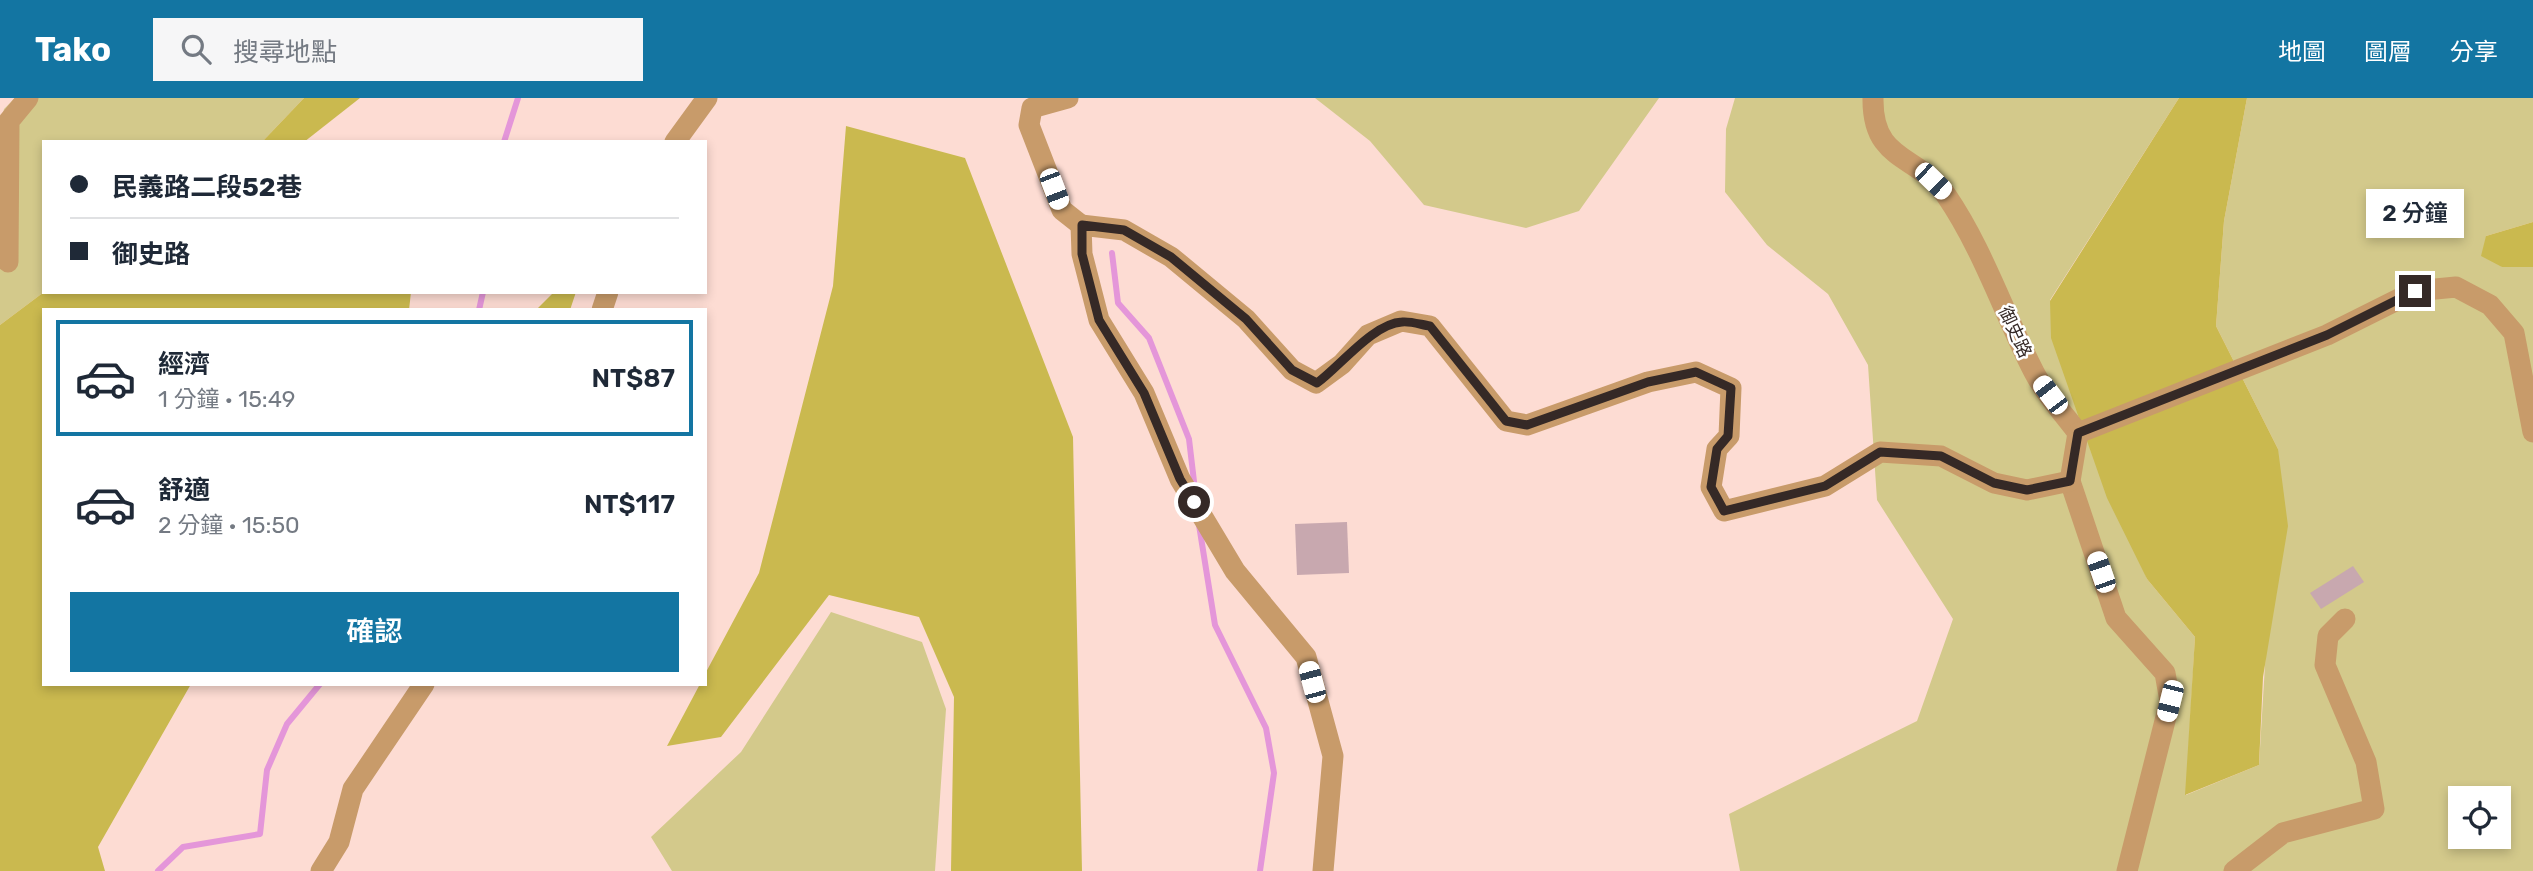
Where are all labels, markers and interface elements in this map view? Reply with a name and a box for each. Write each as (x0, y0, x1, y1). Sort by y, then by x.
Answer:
search box (153, 18, 643, 81)
text: Tako (35, 30, 111, 69)
icon: search (177, 30, 215, 68)
text: 搜尋地點 (233, 37, 337, 68)
text: 地圖 (2278, 38, 2326, 66)
text: 圖層 (2364, 38, 2412, 66)
text: 分享 (2450, 38, 2498, 66)
car (1911, 159, 1956, 203)
car (1037, 166, 1072, 212)
text: 民義路二段52巷 (112, 172, 302, 203)
callout: 2 分鐘 (2366, 190, 2464, 238)
text: 2 分鐘 (2382, 199, 2448, 227)
text: 御史路 (112, 239, 190, 270)
route end (2399, 275, 2431, 307)
street label: 御史路 (1994, 303, 2036, 361)
icon: car (74, 347, 137, 410)
text: 經濟 (158, 349, 210, 380)
text: NT$87 (592, 363, 675, 394)
car (2029, 372, 2072, 418)
text: 1 分鐘 · 15:49 (158, 385, 295, 413)
icon: car (74, 473, 137, 536)
text: 舒適 (158, 475, 210, 506)
route start (1178, 486, 1210, 518)
text: NT$117 (584, 489, 675, 520)
text: 2 分鐘 · 15:50 (158, 511, 300, 539)
car (2085, 549, 2118, 595)
button: 確認 (70, 592, 679, 672)
car (1297, 659, 1328, 705)
car (2155, 678, 2186, 724)
map controls (2448, 786, 2511, 849)
button: locate (2448, 786, 2511, 849)

